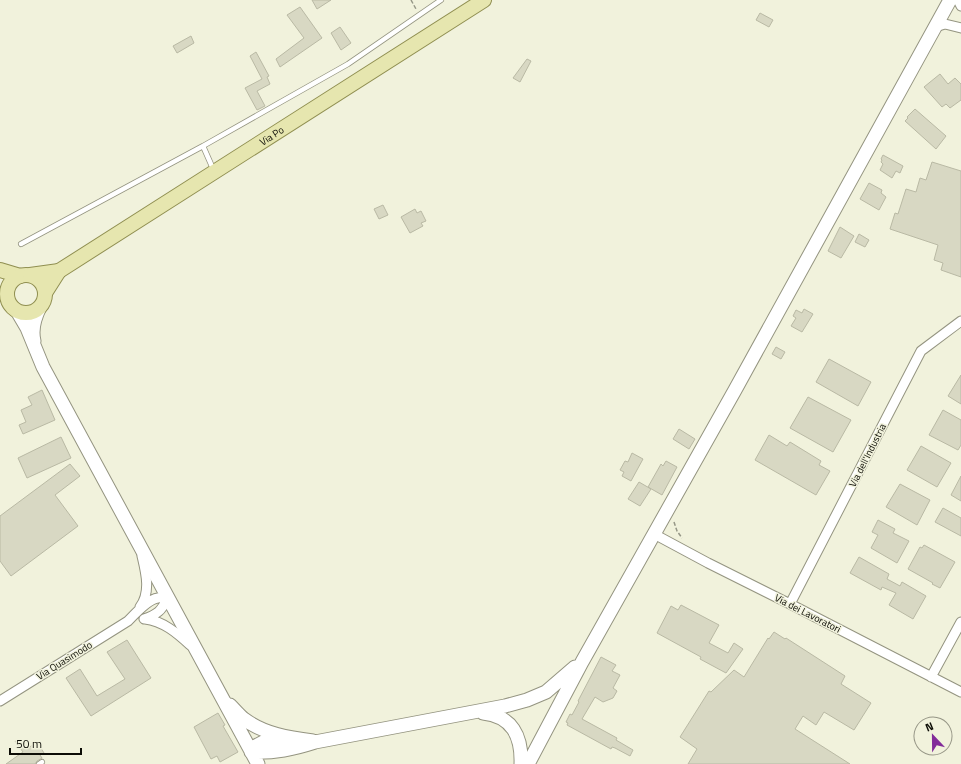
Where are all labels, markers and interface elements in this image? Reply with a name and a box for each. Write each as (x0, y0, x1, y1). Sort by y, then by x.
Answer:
street label: Via Po (257, 123, 287, 149)
street label: Via dell'Industria (845, 421, 890, 490)
street label: Via dei Lavoratori (772, 590, 844, 637)
street label: Via Quasimodo (33, 637, 95, 684)
north arrow (913, 716, 953, 756)
text: N (923, 718, 936, 736)
scale bar (10, 730, 81, 756)
text: 50 m (16, 734, 42, 753)

